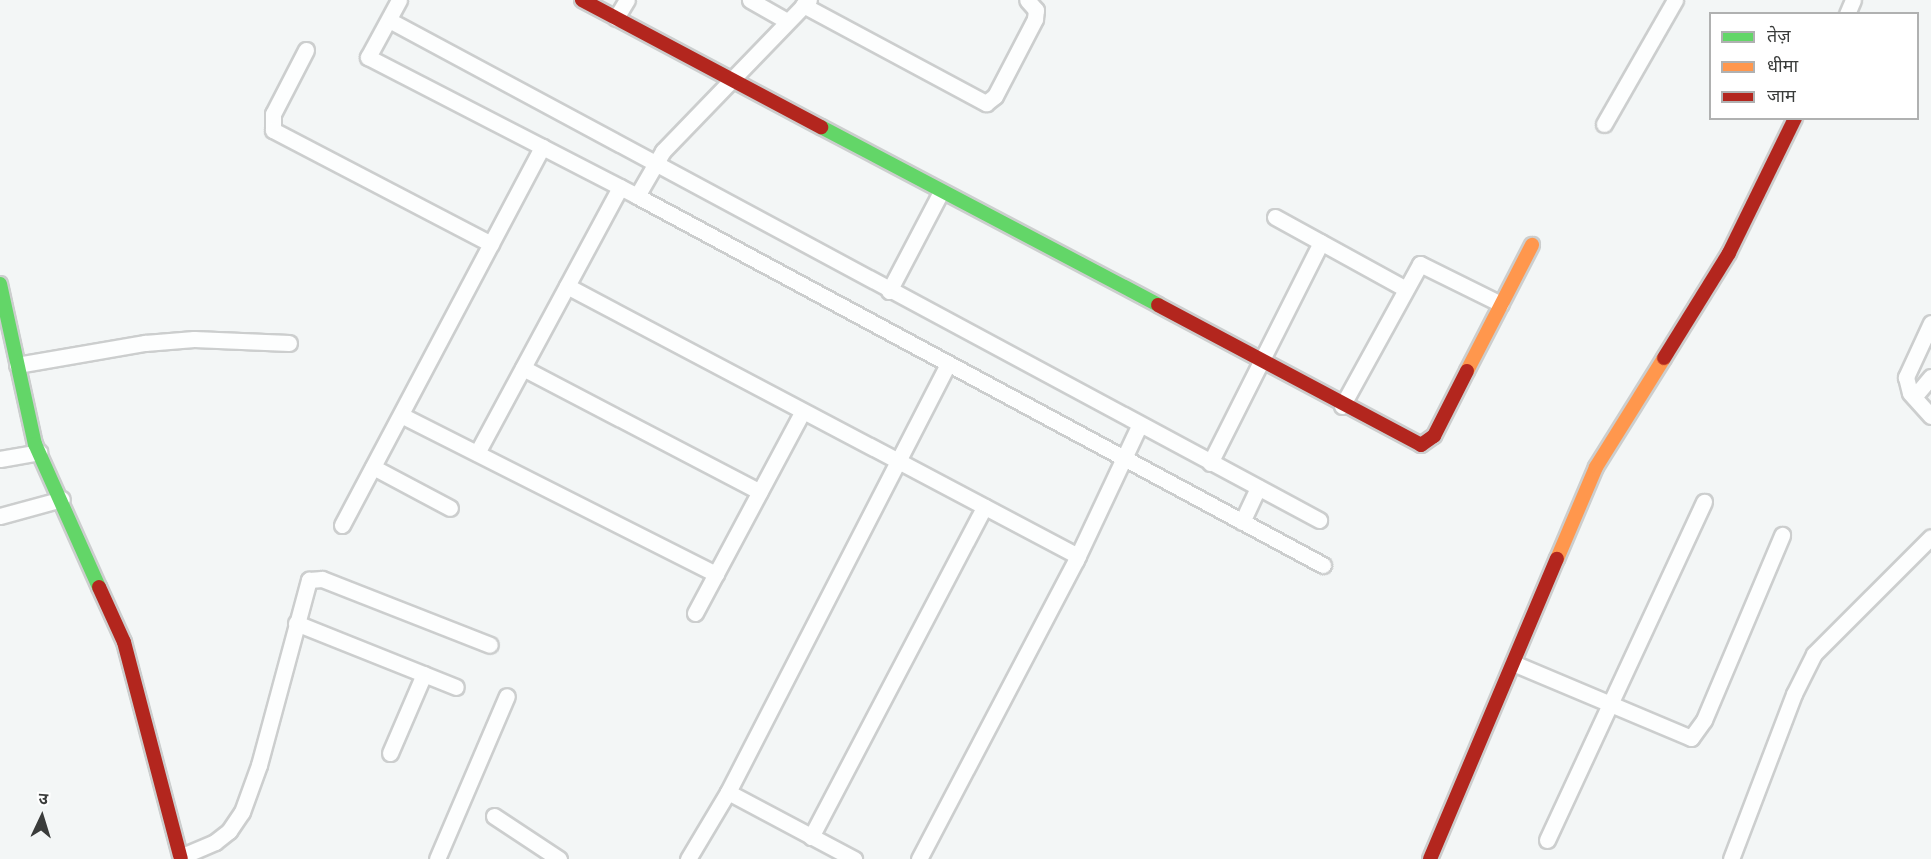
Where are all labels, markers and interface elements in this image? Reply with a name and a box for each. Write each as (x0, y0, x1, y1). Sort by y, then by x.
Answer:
legend (1709, 12, 1919, 120)
text: तेज़ (1767, 25, 1791, 47)
text: धीमा (1767, 55, 1798, 77)
text: जाम (1767, 85, 1796, 107)
north arrow (12, 787, 72, 847)
text: उ (38, 789, 49, 809)

